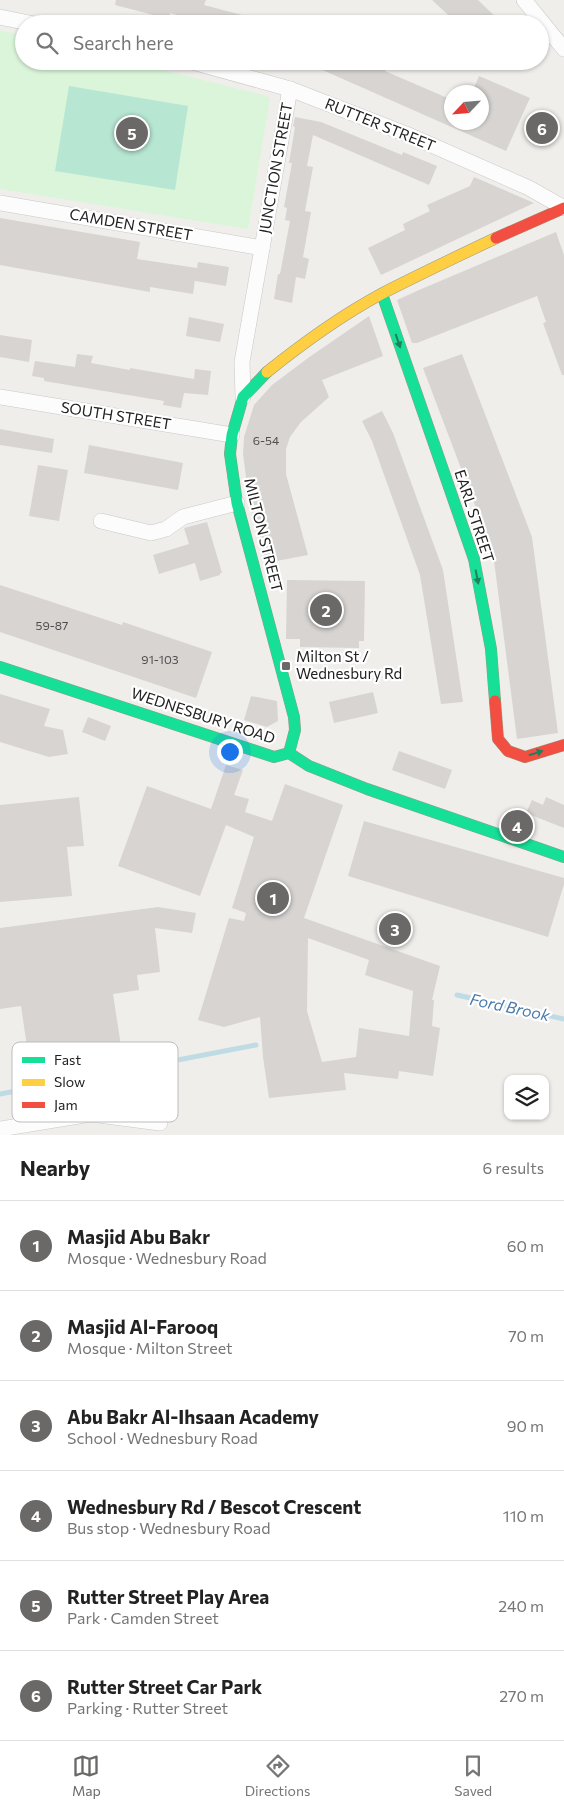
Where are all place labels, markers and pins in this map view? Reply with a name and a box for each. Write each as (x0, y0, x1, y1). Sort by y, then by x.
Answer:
pin: 6 (526, 109, 558, 147)
pin: 5 (116, 114, 148, 152)
pin: 2 (310, 591, 342, 629)
place label: Milton St / Wednesbury Rd (296, 647, 402, 682)
marker: Milton St / Wednesbury Rd (280, 660, 292, 672)
pin: 4 (501, 807, 533, 845)
pin: 1 (257, 879, 289, 917)
pin: 3 (379, 910, 411, 948)

